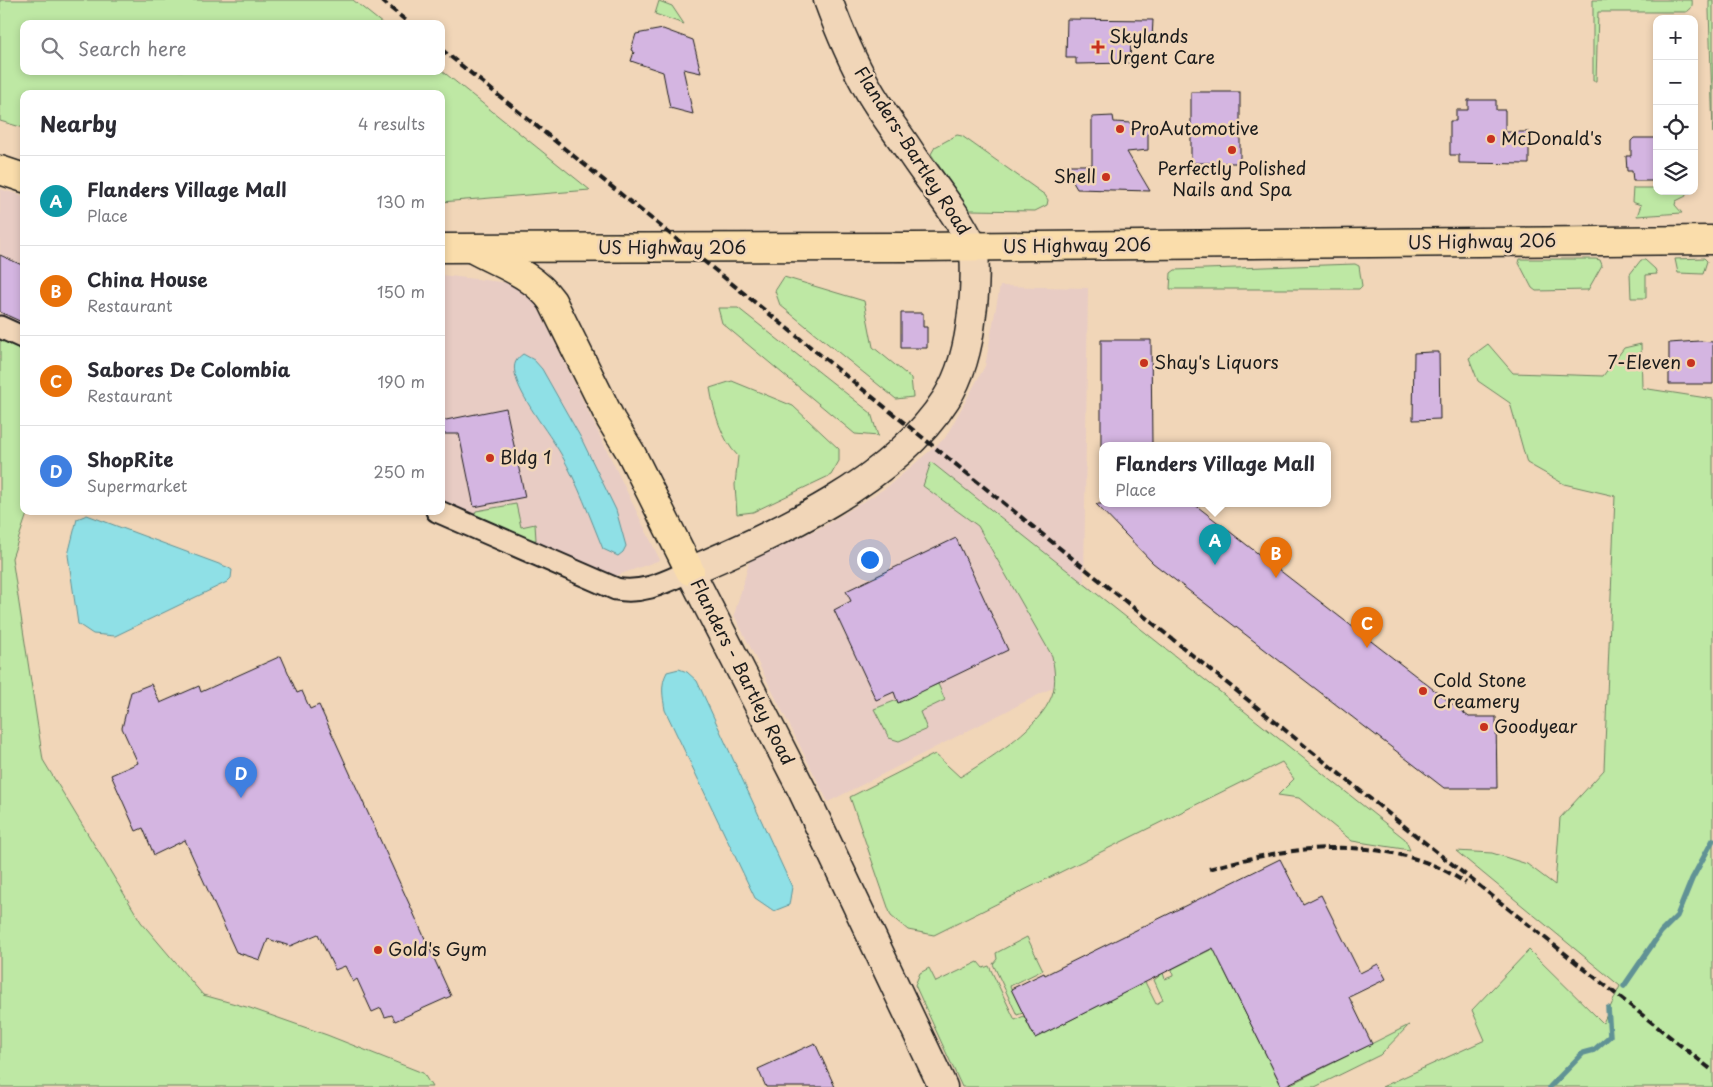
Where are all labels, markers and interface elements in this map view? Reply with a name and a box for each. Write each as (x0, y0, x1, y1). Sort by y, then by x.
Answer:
map controls (1653, 15, 1698, 195)
button: + (1653, 15, 1698, 60)
search box (20, 20, 445, 75)
place label: Skylands Urgent Care (1109, 22, 1215, 70)
icon: search (38, 34, 66, 62)
text: Search here (78, 34, 187, 62)
marker: Skylands Urgent Care (1091, 40, 1105, 54)
street label: Flanders-Bartley Road (848, 60, 978, 240)
button: − (1653, 60, 1698, 105)
button: locate (1653, 105, 1698, 150)
text: Nearby (40, 107, 117, 139)
text: 4 results (358, 111, 425, 135)
place label: ProAutomotive (1130, 114, 1259, 141)
marker: ProAutomotive (1114, 123, 1126, 135)
place label: McDonald's (1501, 124, 1602, 151)
marker: McDonald's (1485, 133, 1497, 145)
marker: Perfectly Polished Nails and Spa (1226, 144, 1238, 156)
button: layers (1653, 150, 1698, 195)
place label: Perfectly Polished Nails and Spa (1158, 154, 1306, 202)
place label: Shell (1054, 162, 1096, 189)
marker: Shell (1100, 171, 1112, 183)
text: Flanders Village Mall (87, 175, 286, 203)
text: A (50, 189, 62, 213)
text: 130 m (377, 189, 425, 213)
text: Place (87, 203, 128, 227)
street label: US Highway 206 (1407, 226, 1557, 255)
street label: US Highway 206 (1002, 230, 1152, 259)
street label: US Highway 206 (598, 233, 746, 260)
text: China House (87, 265, 208, 293)
text: B (51, 279, 61, 303)
text: 150 m (377, 279, 425, 303)
text: Restaurant (87, 293, 173, 317)
place label: Shay's Liquors (1154, 348, 1279, 375)
place label: 7-Eleven (1607, 348, 1681, 375)
text: Sabores De Colombia (87, 355, 291, 383)
marker: Shay's Liquors (1138, 357, 1150, 369)
marker: 7-Eleven (1685, 357, 1697, 369)
text: C (50, 369, 62, 393)
text: 190 m (377, 369, 425, 393)
text: Restaurant (87, 383, 173, 407)
popup (1099, 442, 1331, 507)
place label: Bldg 1 (500, 443, 551, 470)
text: ShopRite (87, 445, 174, 473)
text: Flanders Village Mall (1115, 449, 1315, 477)
marker: Bldg 1 (484, 452, 496, 464)
text: D (50, 459, 62, 483)
text: 250 m (374, 459, 425, 483)
text: Supermarket (87, 473, 187, 497)
text: Place (1115, 477, 1156, 501)
pin: A (1199, 524, 1231, 565)
pin: B (1260, 537, 1292, 578)
your location (857, 547, 883, 573)
street label: Flanders - Bartley Road (684, 573, 802, 769)
pin: C (1351, 607, 1383, 648)
place label: Cold Stone Creamery (1433, 666, 1527, 714)
marker: Cold Stone Creamery (1417, 685, 1429, 697)
place label: Goodyear (1494, 712, 1578, 739)
marker: Goodyear (1478, 721, 1490, 733)
pin: D (225, 757, 257, 798)
place label: Gold's Gym (388, 935, 487, 962)
marker: Gold's Gym (372, 944, 384, 956)

